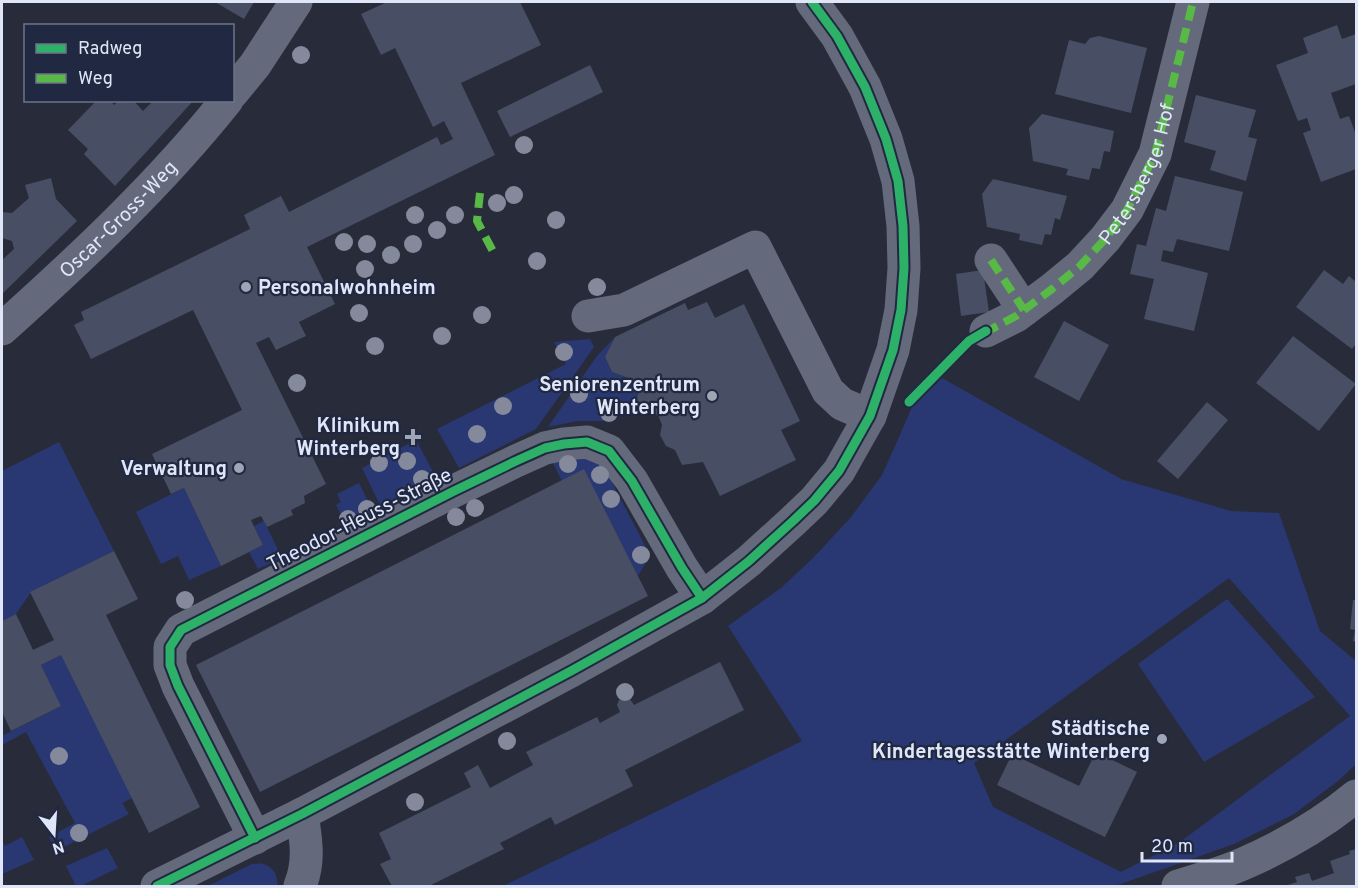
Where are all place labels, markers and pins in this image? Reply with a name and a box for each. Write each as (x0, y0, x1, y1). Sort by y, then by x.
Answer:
place label: Personalwohnheim (258, 276, 436, 302)
marker: Personalwohnheim (239, 280, 253, 294)
place label: Seniorenzentrum Winterberg (539, 373, 700, 422)
marker: Seniorenzentrum Winterberg (705, 389, 719, 403)
place label: Klinikum Winterberg (296, 414, 400, 463)
marker: Klinikum Winterberg (404, 428, 422, 446)
place label: Verwaltung (120, 457, 227, 483)
marker: Verwaltung (232, 461, 246, 475)
place label: Städtische Kindertagesstätte Winterberg (872, 717, 1150, 766)
marker: Städtische Kindertagesstätte Winterberg (1155, 732, 1169, 746)

